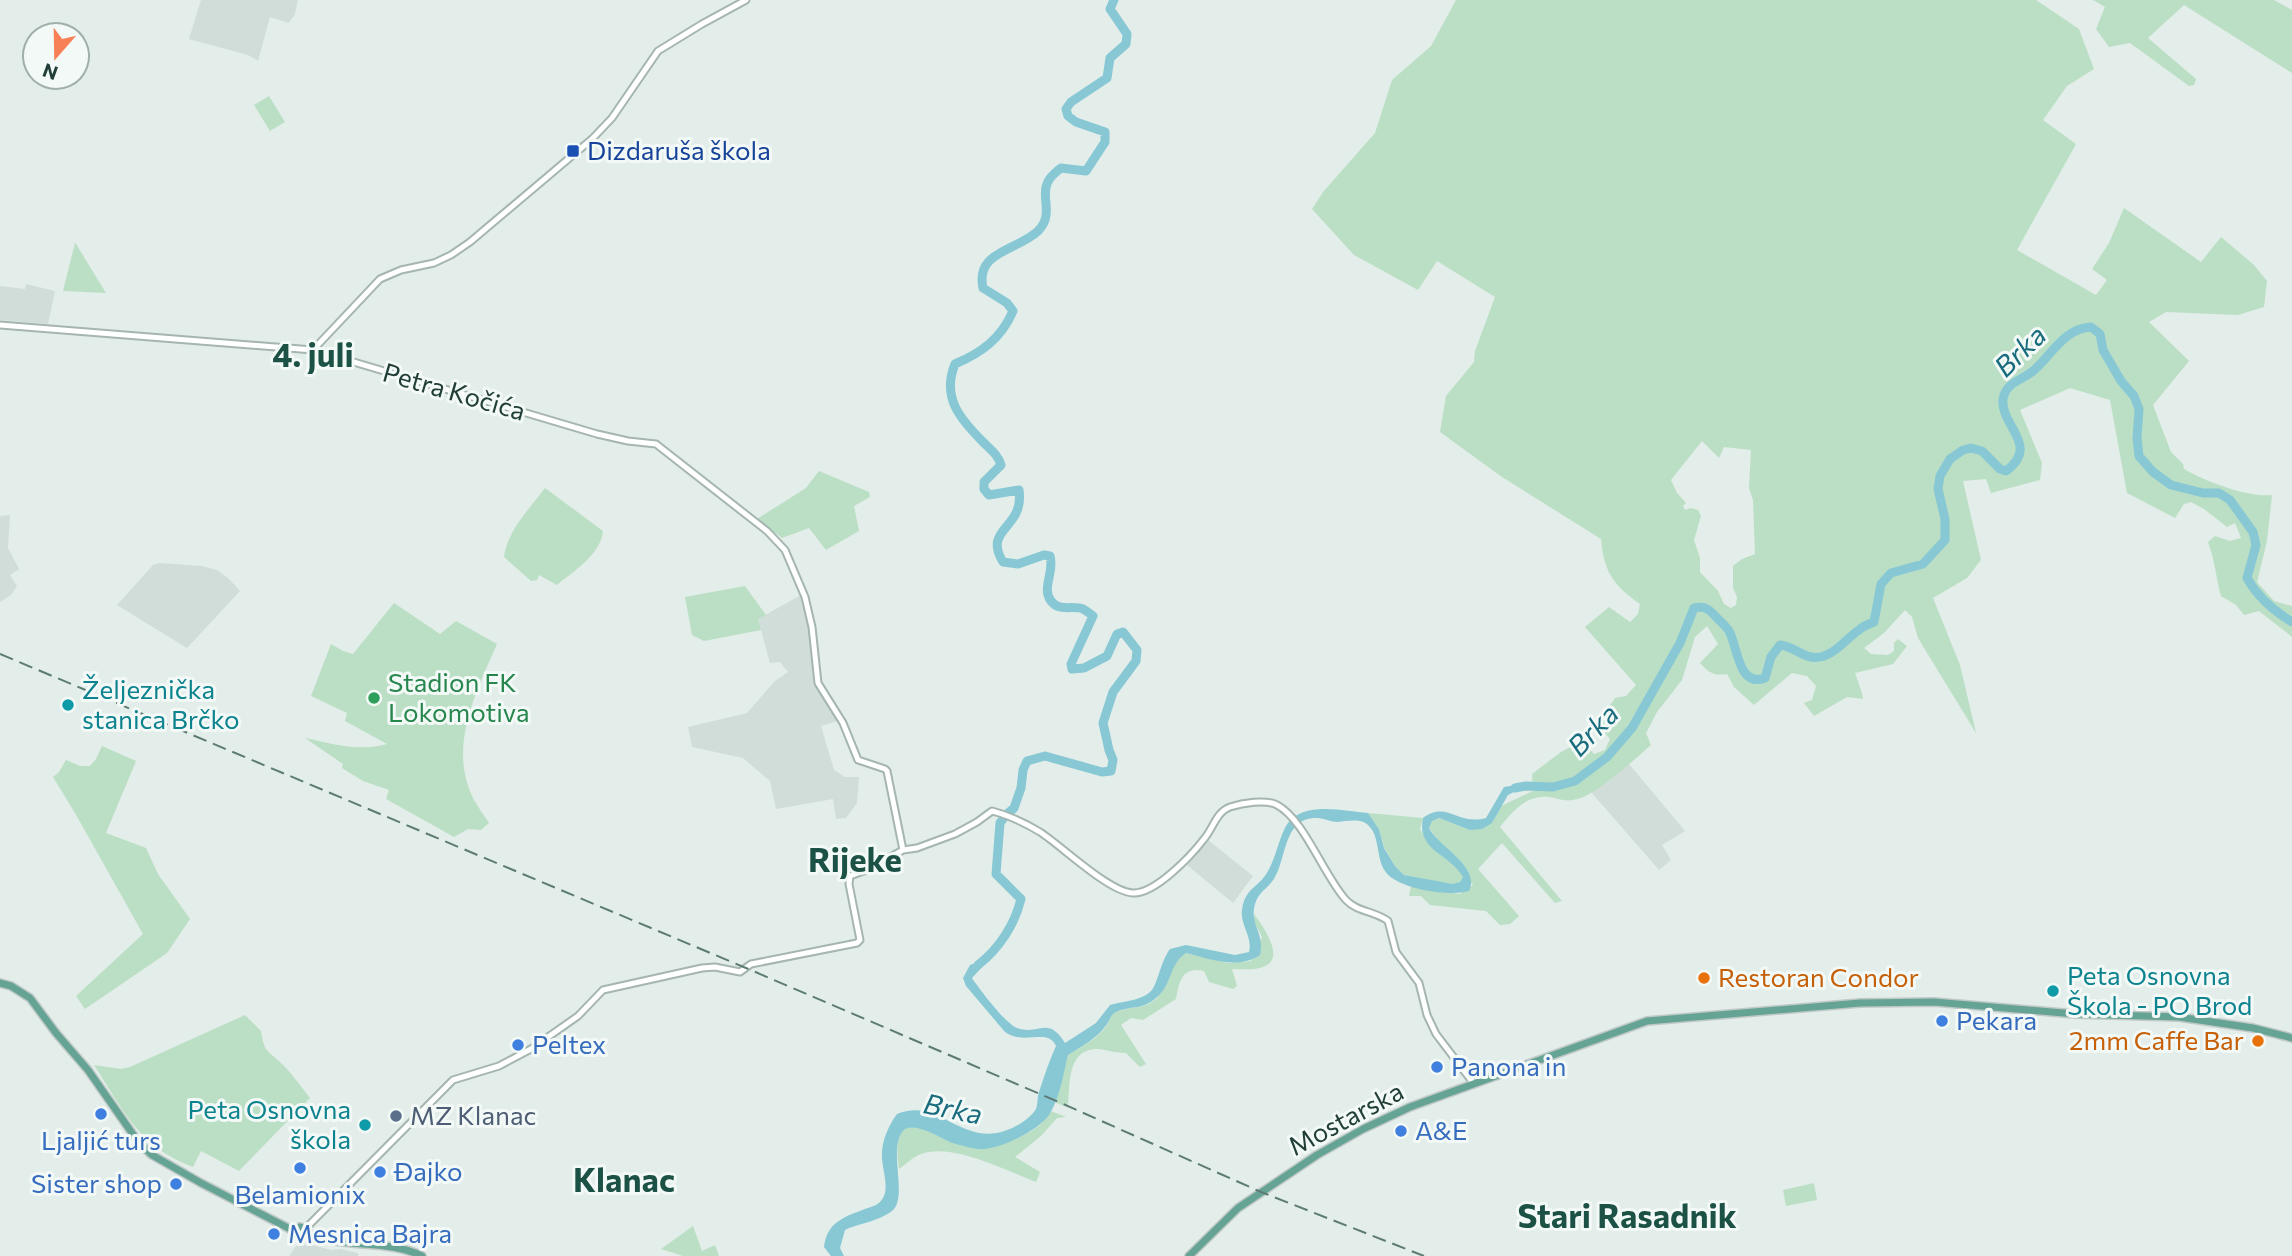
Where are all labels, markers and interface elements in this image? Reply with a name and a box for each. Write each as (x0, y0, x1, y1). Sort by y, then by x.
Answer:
north arrow (21, 21, 91, 91)
text: N (39, 59, 61, 86)
place label: Dizdaruša škola (587, 134, 771, 165)
marker: Dizdaruša škola (565, 143, 581, 159)
water label: Brka (1986, 318, 2052, 383)
district label: 4. juli (272, 333, 354, 374)
street label: Petra Kočića (380, 355, 529, 426)
place label: Stadion FK Lokomotiva (388, 666, 530, 727)
place label: Željeznička stanica Brčko (82, 673, 240, 734)
marker: Stadion FK Lokomotiva (366, 690, 382, 706)
water label: Brka (1560, 696, 1625, 762)
marker: Željeznička stanica Brčko (60, 697, 76, 713)
district label: Rijeke (808, 838, 902, 879)
place label: Peta Osnovna Škola - PO Brod (2067, 959, 2252, 1020)
place label: Restoran Condor (1718, 961, 1919, 992)
marker: Restoran Condor (1696, 970, 1712, 986)
marker: Peta Osnovna Škola - PO Brod (2045, 983, 2061, 999)
place label: Pekara (1956, 1004, 2037, 1035)
marker: Pekara (1934, 1013, 1950, 1029)
place label: 2mm Caffe Bar (2069, 1024, 2244, 1055)
place label: Peltex (532, 1028, 606, 1059)
marker: 2mm Caffe Bar (2250, 1033, 2266, 1049)
marker: Peltex (510, 1037, 526, 1053)
place label: Panona in (1451, 1050, 1566, 1081)
marker: Panona in (1429, 1059, 1445, 1075)
street label: Mostarska (1283, 1075, 1408, 1161)
water label: Brka (921, 1085, 986, 1131)
place label: Peta Osnovna škola (187, 1093, 351, 1154)
place label: MZ Klanac (410, 1099, 536, 1130)
marker: Ljaljić turs (93, 1106, 109, 1122)
marker: MZ Klanac (388, 1108, 404, 1124)
place label: A&E (1415, 1114, 1467, 1145)
marker: Peta Osnovna škola (357, 1117, 373, 1133)
marker: A&E (1393, 1123, 1409, 1139)
place label: Ljaljić turs (41, 1124, 161, 1155)
place label: Đajko (393, 1155, 462, 1186)
district label: Klanac (573, 1158, 675, 1199)
marker: Belamionix (292, 1160, 308, 1176)
marker: Đajko (372, 1164, 388, 1180)
place label: Sister shop (31, 1167, 162, 1198)
marker: Sister shop (168, 1176, 184, 1192)
place label: Belamionix (234, 1178, 366, 1209)
district label: Stari Rasadnik (1517, 1194, 1737, 1235)
place label: Mesnica Bajra (288, 1217, 452, 1248)
marker: Mesnica Bajra (266, 1226, 282, 1242)

